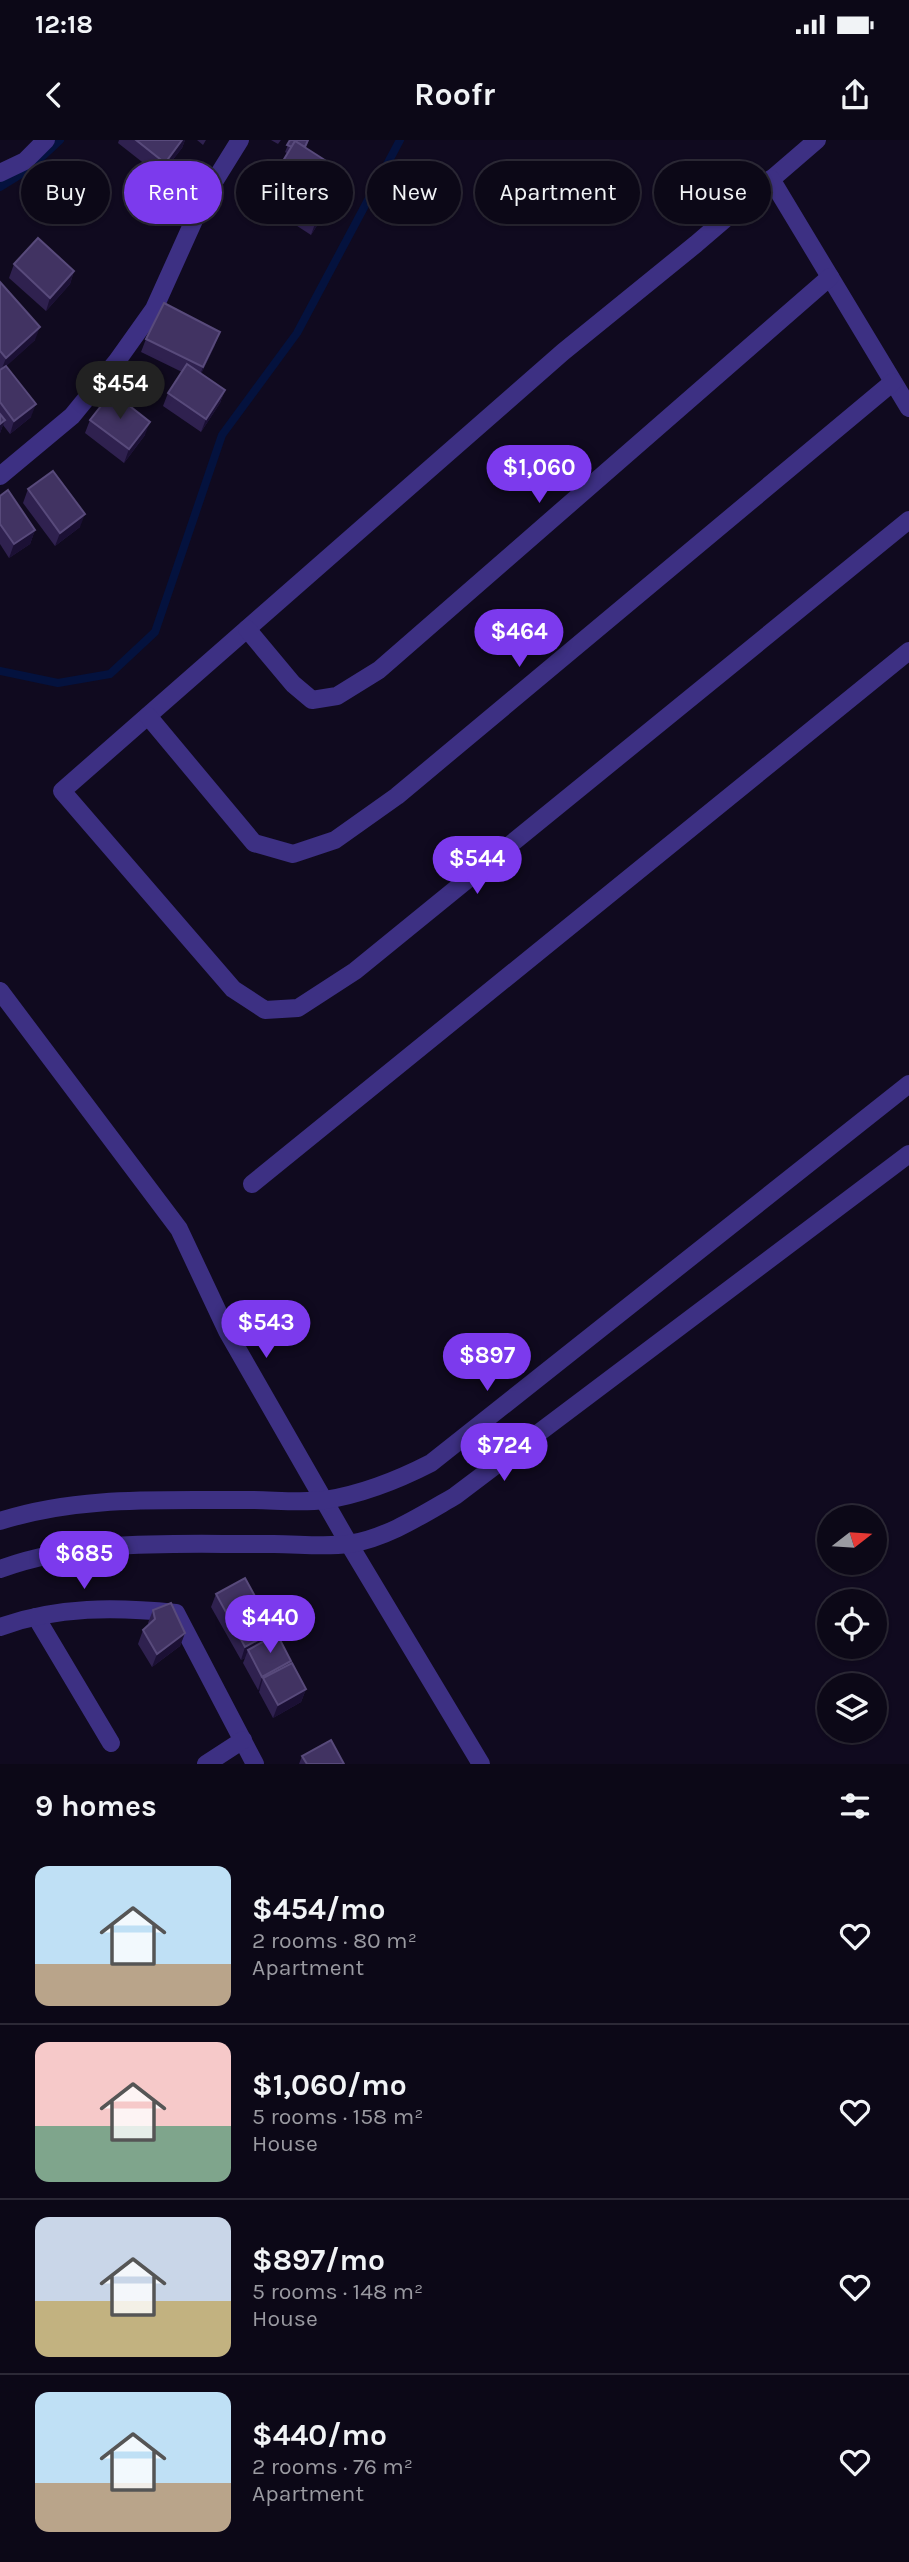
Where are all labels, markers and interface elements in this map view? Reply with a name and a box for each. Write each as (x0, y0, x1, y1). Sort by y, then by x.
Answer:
text: 12:18 (35, 9, 93, 40)
icon: back (35, 76, 73, 114)
text: Roofr (414, 76, 495, 113)
icon: share (836, 76, 874, 114)
chip: Buy (21, 161, 110, 224)
chip: Rent (124, 161, 222, 224)
chip: Filters (236, 161, 353, 224)
chip: New (367, 161, 461, 224)
chip: Apartment (475, 161, 640, 224)
chip: House (654, 161, 771, 224)
pin: $454 (79, 362, 161, 421)
text: $454 (92, 370, 148, 397)
pin: $1,060 (482, 446, 596, 505)
text: $1,060 (503, 454, 575, 481)
pin: $464 (478, 610, 560, 669)
text: $464 (490, 618, 548, 645)
pin: $544 (436, 836, 518, 896)
text: $544 (449, 845, 505, 872)
pin: $543 (225, 1300, 307, 1360)
text: $543 (237, 1309, 295, 1336)
pin: $897 (446, 1334, 528, 1393)
text: $897 (459, 1342, 515, 1369)
pin: $724 (463, 1424, 545, 1483)
text: $724 (477, 1432, 531, 1459)
north arrow (817, 1505, 887, 1575)
map controls (817, 1505, 887, 1743)
pin: $685 (43, 1532, 125, 1591)
text: $685 (55, 1540, 113, 1567)
button: locate (817, 1589, 887, 1659)
pin: $440 (229, 1596, 311, 1655)
text: $440 (241, 1604, 299, 1631)
button: layers (817, 1673, 887, 1743)
icon: filters (836, 1787, 874, 1825)
text: 9 homes (35, 1788, 157, 1824)
text: $454/mo (252, 1891, 385, 1927)
icon: home (91, 1894, 175, 1978)
icon: heart (836, 1917, 874, 1955)
text: 2 rooms · 80 m² (252, 1927, 417, 1954)
text: Apartment (252, 1954, 364, 1981)
text: $1,060/mo (252, 2067, 407, 2103)
icon: home (91, 2070, 175, 2154)
icon: heart (836, 2093, 874, 2131)
text: 5 rooms · 158 m² (252, 2103, 423, 2130)
text: House (252, 2130, 318, 2157)
text: $897/mo (252, 2242, 385, 2278)
icon: home (91, 2245, 175, 2329)
icon: heart (836, 2268, 874, 2306)
text: 5 rooms · 148 m² (252, 2278, 423, 2305)
text: House (252, 2305, 318, 2332)
text: $440/mo (252, 2417, 387, 2453)
icon: home (91, 2420, 175, 2504)
icon: heart (836, 2443, 874, 2481)
text: 2 rooms · 76 m² (252, 2453, 413, 2480)
text: Apartment (252, 2480, 364, 2507)

